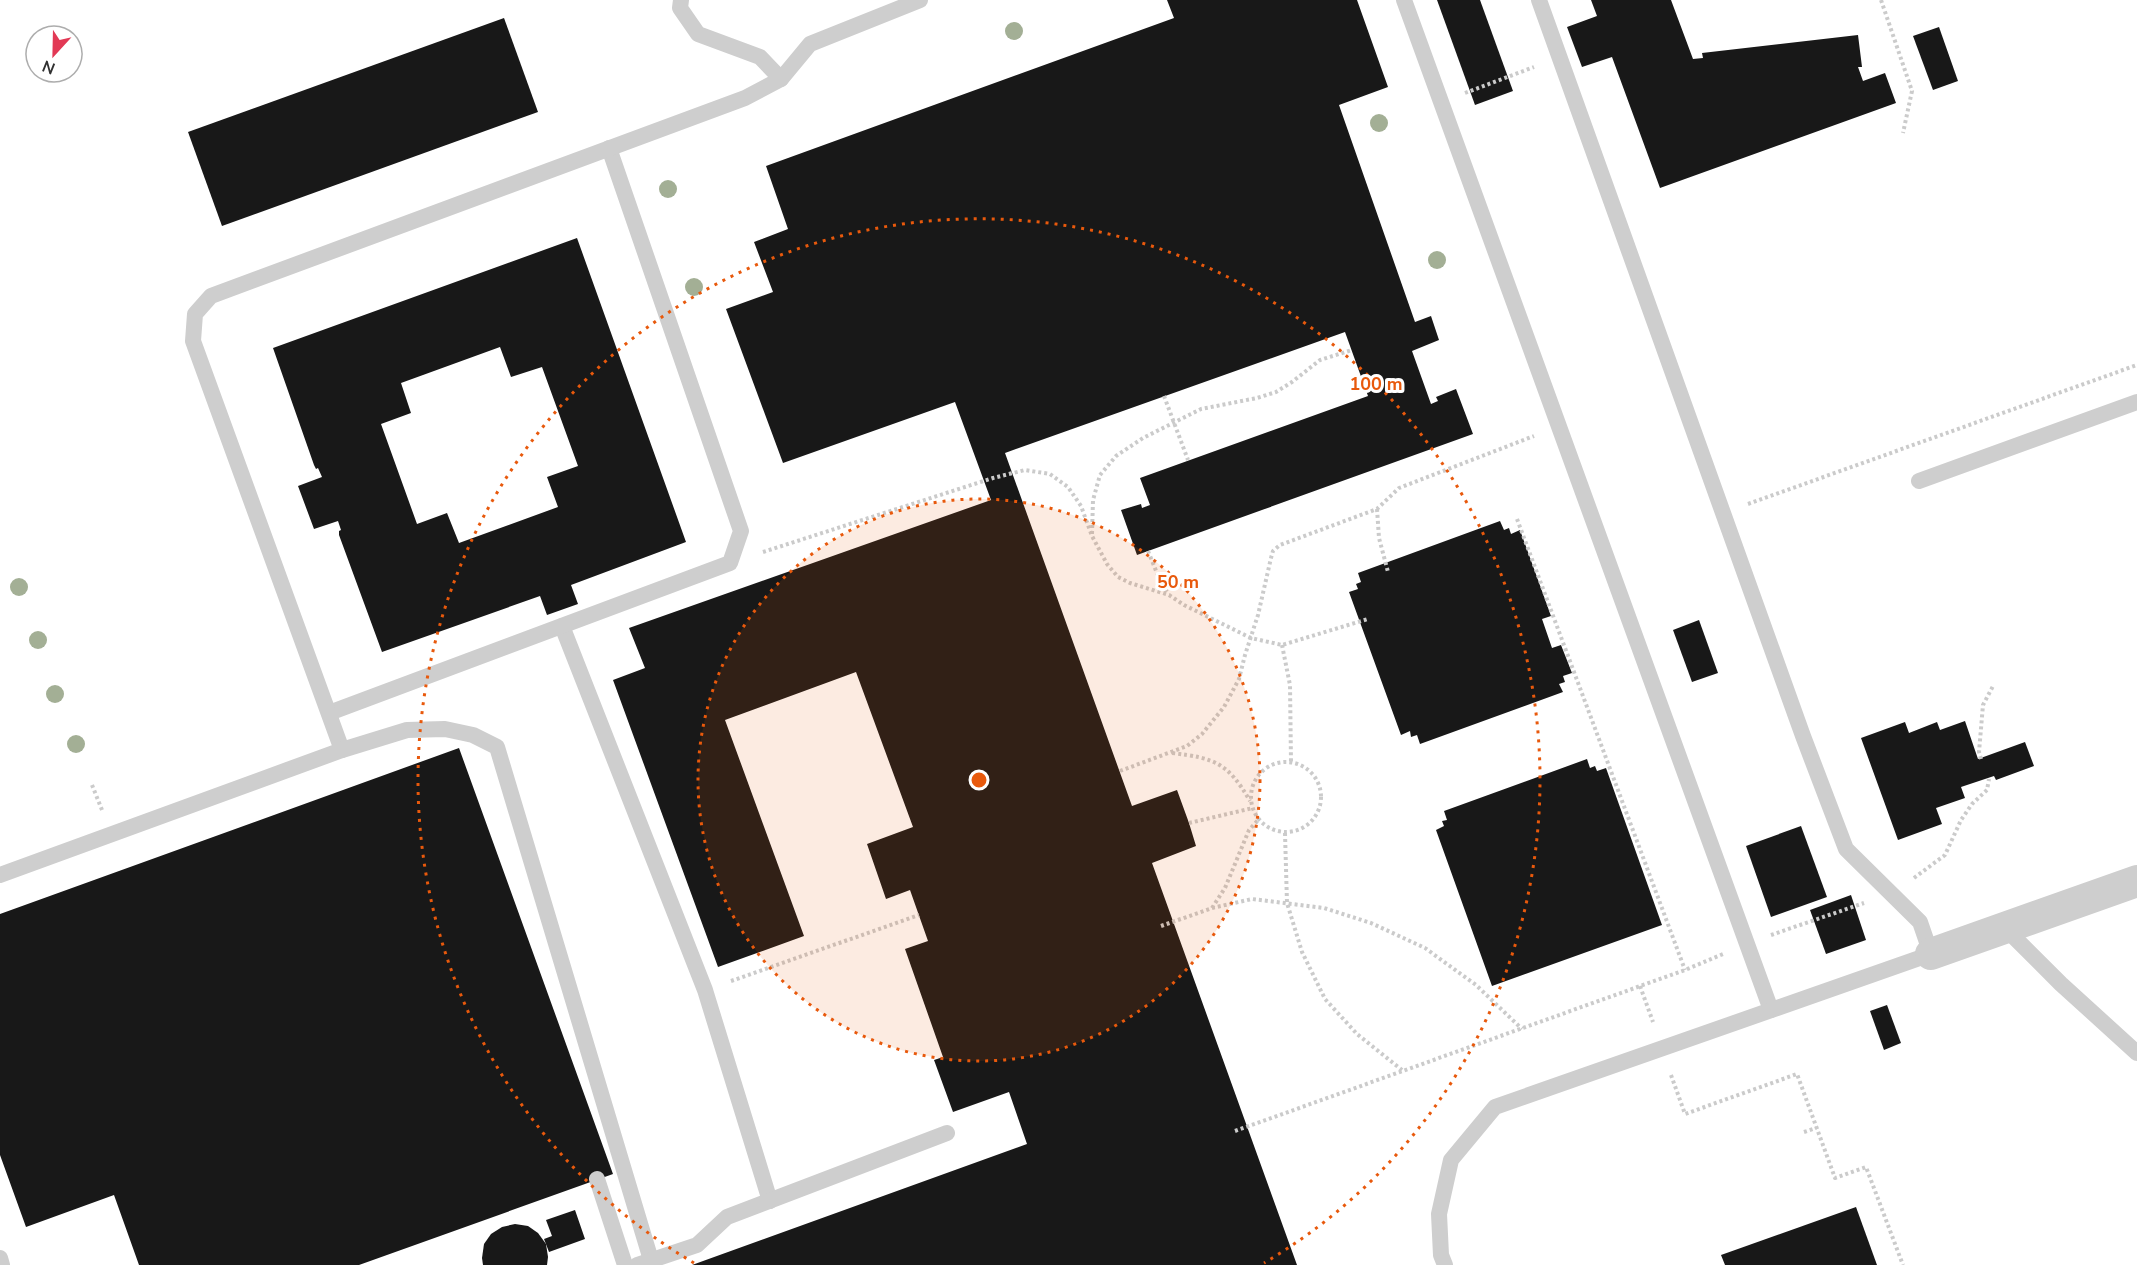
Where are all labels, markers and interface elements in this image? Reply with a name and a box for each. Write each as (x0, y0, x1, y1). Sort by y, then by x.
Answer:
north arrow (24, 24, 84, 84)
text: N (39, 55, 58, 79)
text: 100 m (1349, 372, 1403, 396)
text: 50 m (1157, 570, 1199, 594)
centre of rings (969, 770, 989, 790)

